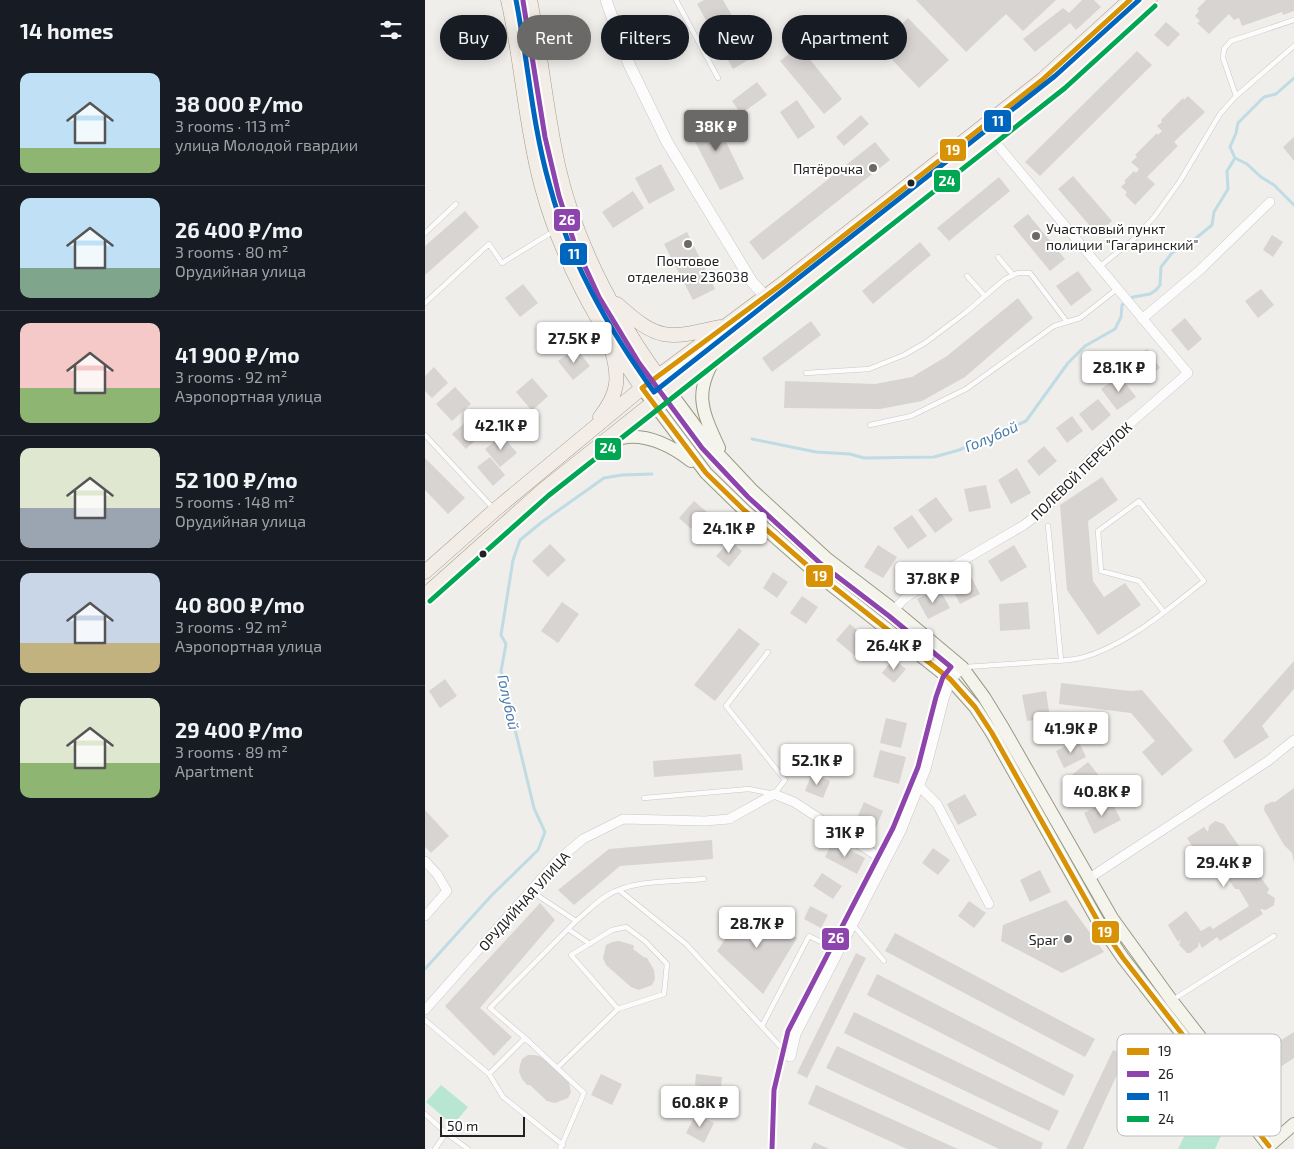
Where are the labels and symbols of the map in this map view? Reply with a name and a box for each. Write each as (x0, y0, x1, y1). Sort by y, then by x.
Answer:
line badge: 11 (983, 109, 1012, 133)
pin: 38K ₽ (681, 110, 751, 152)
text: 11 (992, 112, 1004, 129)
line badge: 19 (939, 138, 967, 162)
text: 19 (946, 141, 960, 158)
place label: Пятёрочка (793, 160, 863, 177)
marker: Пятёрочка (867, 162, 879, 174)
line badge: 24 (933, 169, 961, 193)
text: 24 (938, 172, 956, 189)
unlabelled marker (906, 178, 916, 188)
line badge: 26 (553, 208, 581, 232)
text: 26 (559, 211, 575, 228)
place label: Участковый пункт полиции "Гагаринский" (1046, 220, 1198, 253)
marker: Участковый пункт полиции "Гагаринский" (1030, 230, 1042, 242)
marker: Почтовое отделение 236038 (682, 238, 694, 250)
line badge: 11 (559, 242, 588, 266)
text: 11 (568, 245, 580, 262)
place label: Почтовое отделение 236038 (627, 252, 749, 285)
pin: 27.5K ₽ (528, 322, 620, 364)
pin: 28.1K ₽ (1073, 350, 1165, 393)
pin: 42.1K ₽ (455, 408, 547, 451)
water label: Голубой (962, 417, 1020, 455)
street label: ПОЛЕВОЙ ПЕРЕУЛОК (1027, 418, 1135, 524)
line badge: 24 (594, 437, 622, 461)
text: 24 (599, 439, 617, 456)
pin: 24.1K ₽ (683, 512, 775, 554)
unlabelled marker (478, 549, 488, 559)
pin: 37.8K ₽ (887, 562, 979, 604)
line badge: 19 (805, 564, 834, 588)
text: 19 (813, 567, 827, 584)
pin: 26.4K ₽ (848, 628, 940, 671)
water label: Голубой (494, 673, 524, 731)
pin: 41.9K ₽ (1025, 712, 1117, 754)
pin: 52.1K ₽ (771, 744, 863, 786)
pin: 40.8K ₽ (1056, 774, 1148, 817)
pin: 31K ₽ (810, 816, 880, 858)
pin: 29.4K ₽ (1178, 846, 1270, 888)
street label: ОРУДИЙНАЯ УЛИЦА (475, 848, 573, 954)
pin: 28.7K ₽ (711, 906, 803, 949)
line badge: 19 (1091, 920, 1120, 944)
text: 19 (1098, 923, 1112, 940)
line badge: 26 (821, 927, 850, 951)
text: 26 (828, 929, 844, 946)
place label: Spar (1029, 931, 1058, 948)
marker: Spar (1062, 933, 1074, 945)
legend (1117, 1034, 1281, 1136)
text: 19 (1158, 1042, 1172, 1059)
text: 26 (1158, 1065, 1174, 1082)
pin: 60.8K ₽ (654, 1086, 746, 1128)
text: 11 (1158, 1087, 1169, 1104)
text: 24 (1158, 1110, 1174, 1127)
scale bar (440, 1114, 525, 1137)

